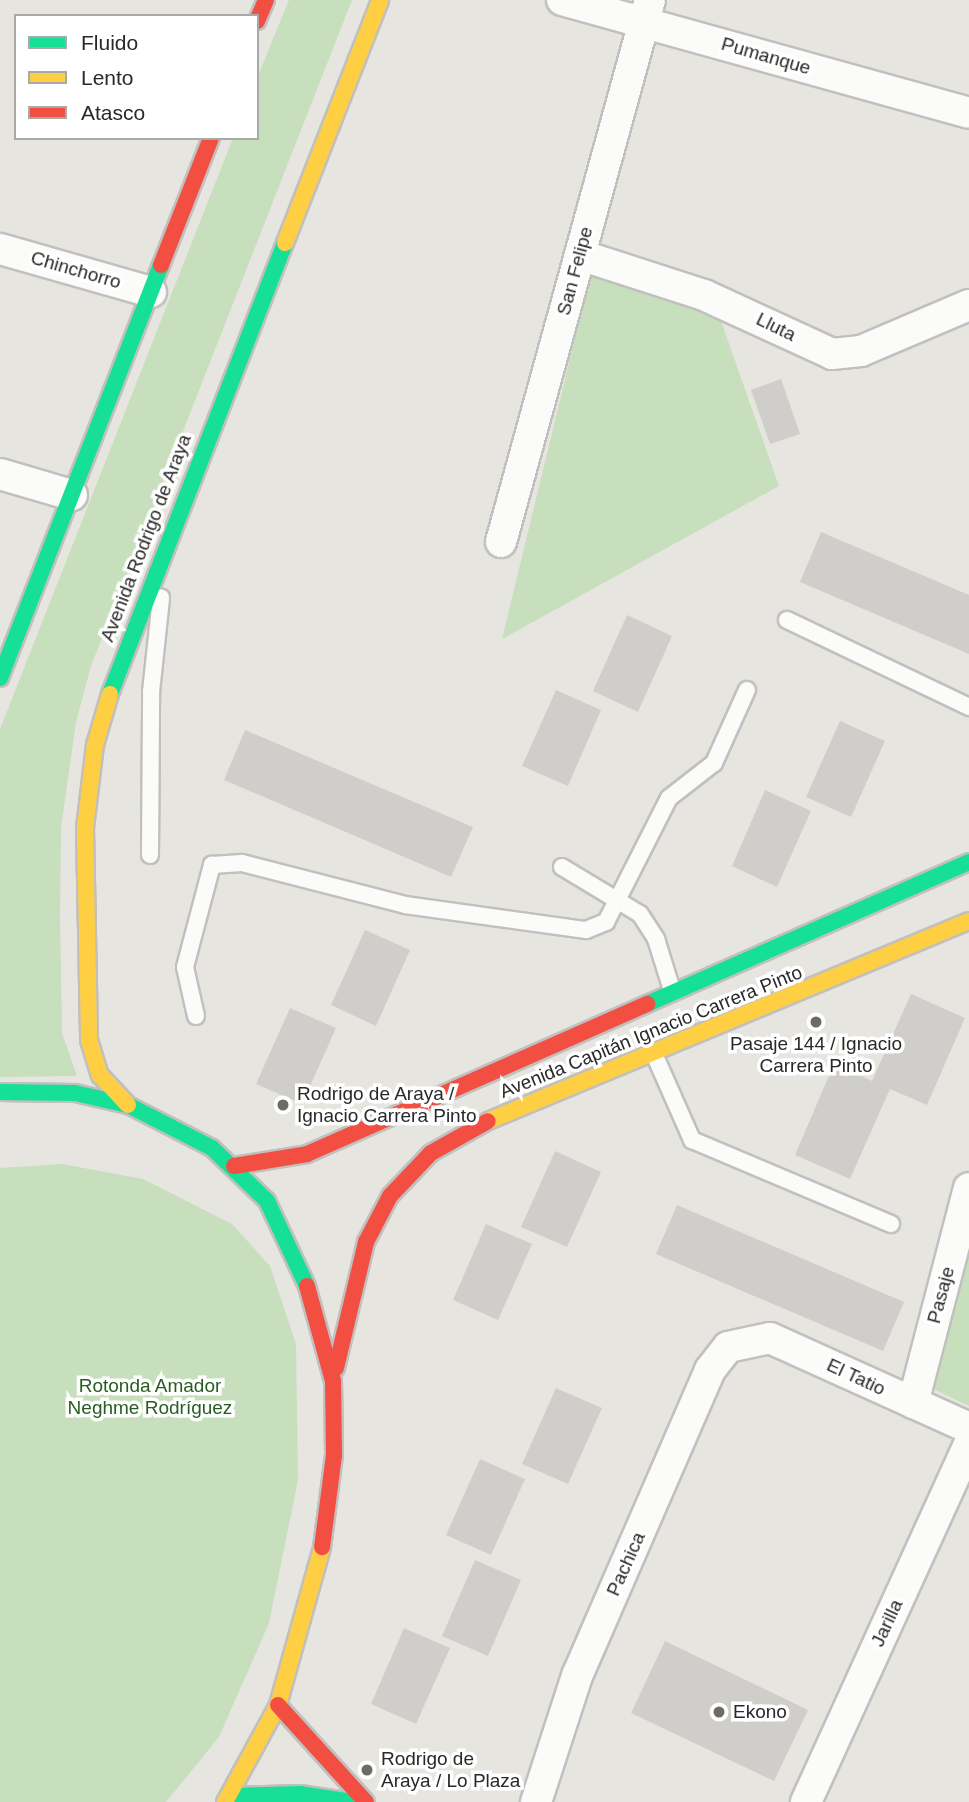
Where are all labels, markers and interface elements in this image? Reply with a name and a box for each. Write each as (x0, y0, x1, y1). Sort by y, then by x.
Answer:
legend (14, 14, 259, 140)
text: Fluido (81, 31, 138, 54)
street label: Pumanque (719, 32, 813, 80)
text: Lento (81, 66, 134, 89)
text: Atasco (81, 101, 145, 124)
street label: San Felipe (552, 224, 598, 318)
street label: Chinchorro (28, 246, 124, 294)
street label: Lluta (752, 308, 800, 346)
street label: Avenida Rodrigo de Araya (96, 431, 196, 645)
street label: Avenida Capitán Ignacio Carrera Pinto (497, 961, 805, 1103)
marker: Pasaje 144 / Ignacio Carrera Pinto (808, 1014, 824, 1030)
place label: Pasaje 144 / Ignacio Carrera Pinto (730, 1033, 902, 1077)
place label: Rodrigo de Araya / Ignacio Carrera Pinto (297, 1083, 477, 1127)
marker: Rodrigo de Araya / Ignacio Carrera Pinto (275, 1097, 291, 1113)
street label: Pasaje (922, 1264, 960, 1326)
street label: El Tatio (823, 1354, 889, 1400)
park label: Rotonda Amador Neghme Rodríguez (68, 1375, 232, 1419)
street label: Pachica (602, 1528, 650, 1600)
street label: Jarilla (866, 1596, 908, 1650)
place label: Ekono (733, 1701, 787, 1723)
marker: Ekono (711, 1704, 727, 1720)
place label: Rodrigo de Araya / Lo Plaza (381, 1748, 520, 1792)
marker: Rodrigo de Araya / Lo Plaza (359, 1762, 375, 1778)

